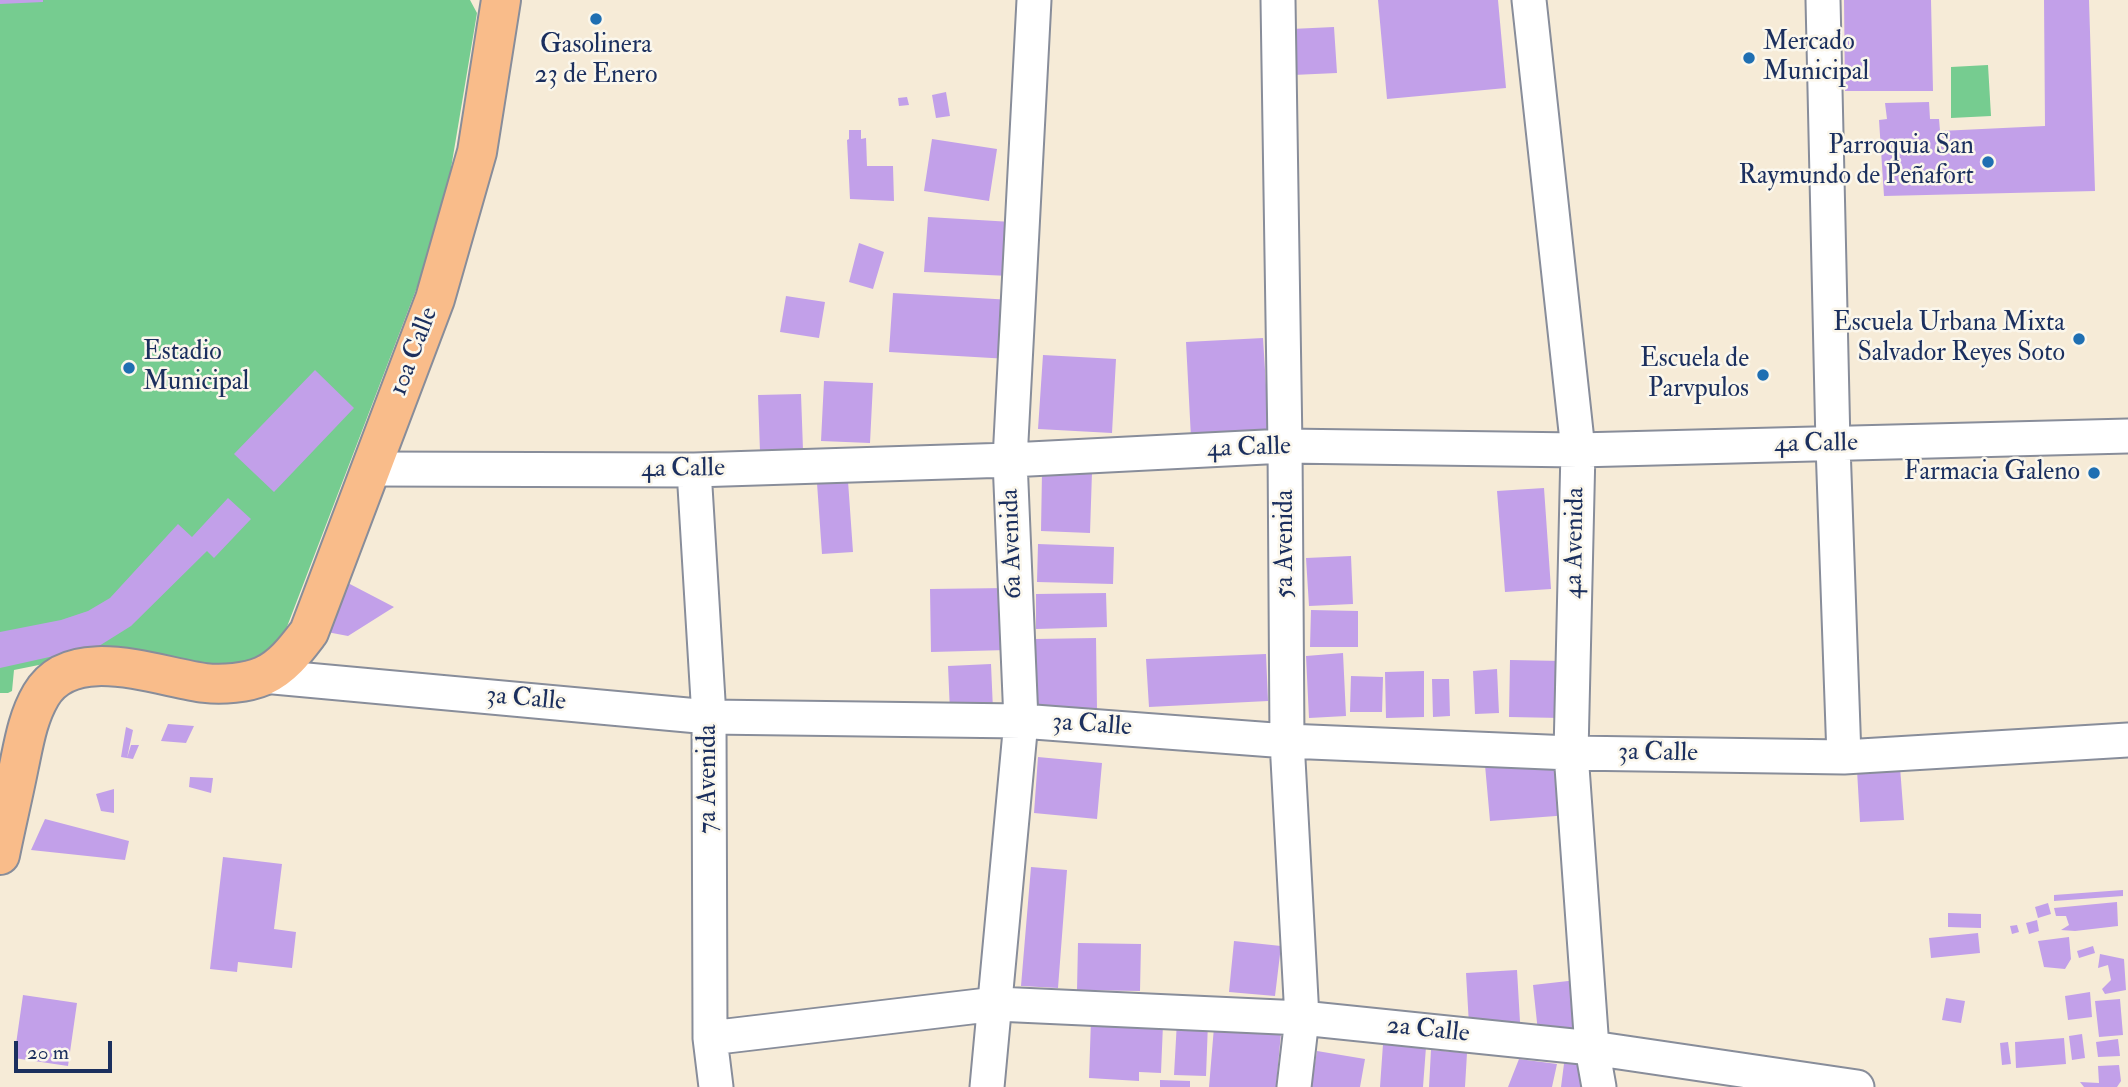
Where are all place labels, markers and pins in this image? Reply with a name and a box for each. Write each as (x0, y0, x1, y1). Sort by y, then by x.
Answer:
marker: Gasolinera 23 de Enero (588, 11, 604, 27)
place label: Mercado Municipal (1763, 27, 1869, 88)
place label: Gasolinera 23 de Enero (535, 30, 657, 92)
marker: Mercado Municipal (1741, 50, 1757, 66)
place label: Parroquia San Raymundo de Peñafort (1738, 131, 1974, 192)
marker: Parroquia San Raymundo de Peñafort (1980, 154, 1996, 170)
place label: Escuela Urbana Mixta Salvador Reyes Soto (1833, 308, 2065, 370)
marker: Escuela Urbana Mixta Salvador Reyes Soto (2071, 331, 2087, 347)
place label: Estadio Municipal (143, 337, 249, 398)
place label: Escuela de Parvpulos (1640, 344, 1749, 406)
marker: Estadio Municipal (121, 360, 137, 376)
marker: Escuela de Parvpulos (1755, 367, 1771, 383)
place label: Farmacia Galeno (1904, 457, 2080, 489)
marker: Farmacia Galeno (2086, 465, 2102, 481)

